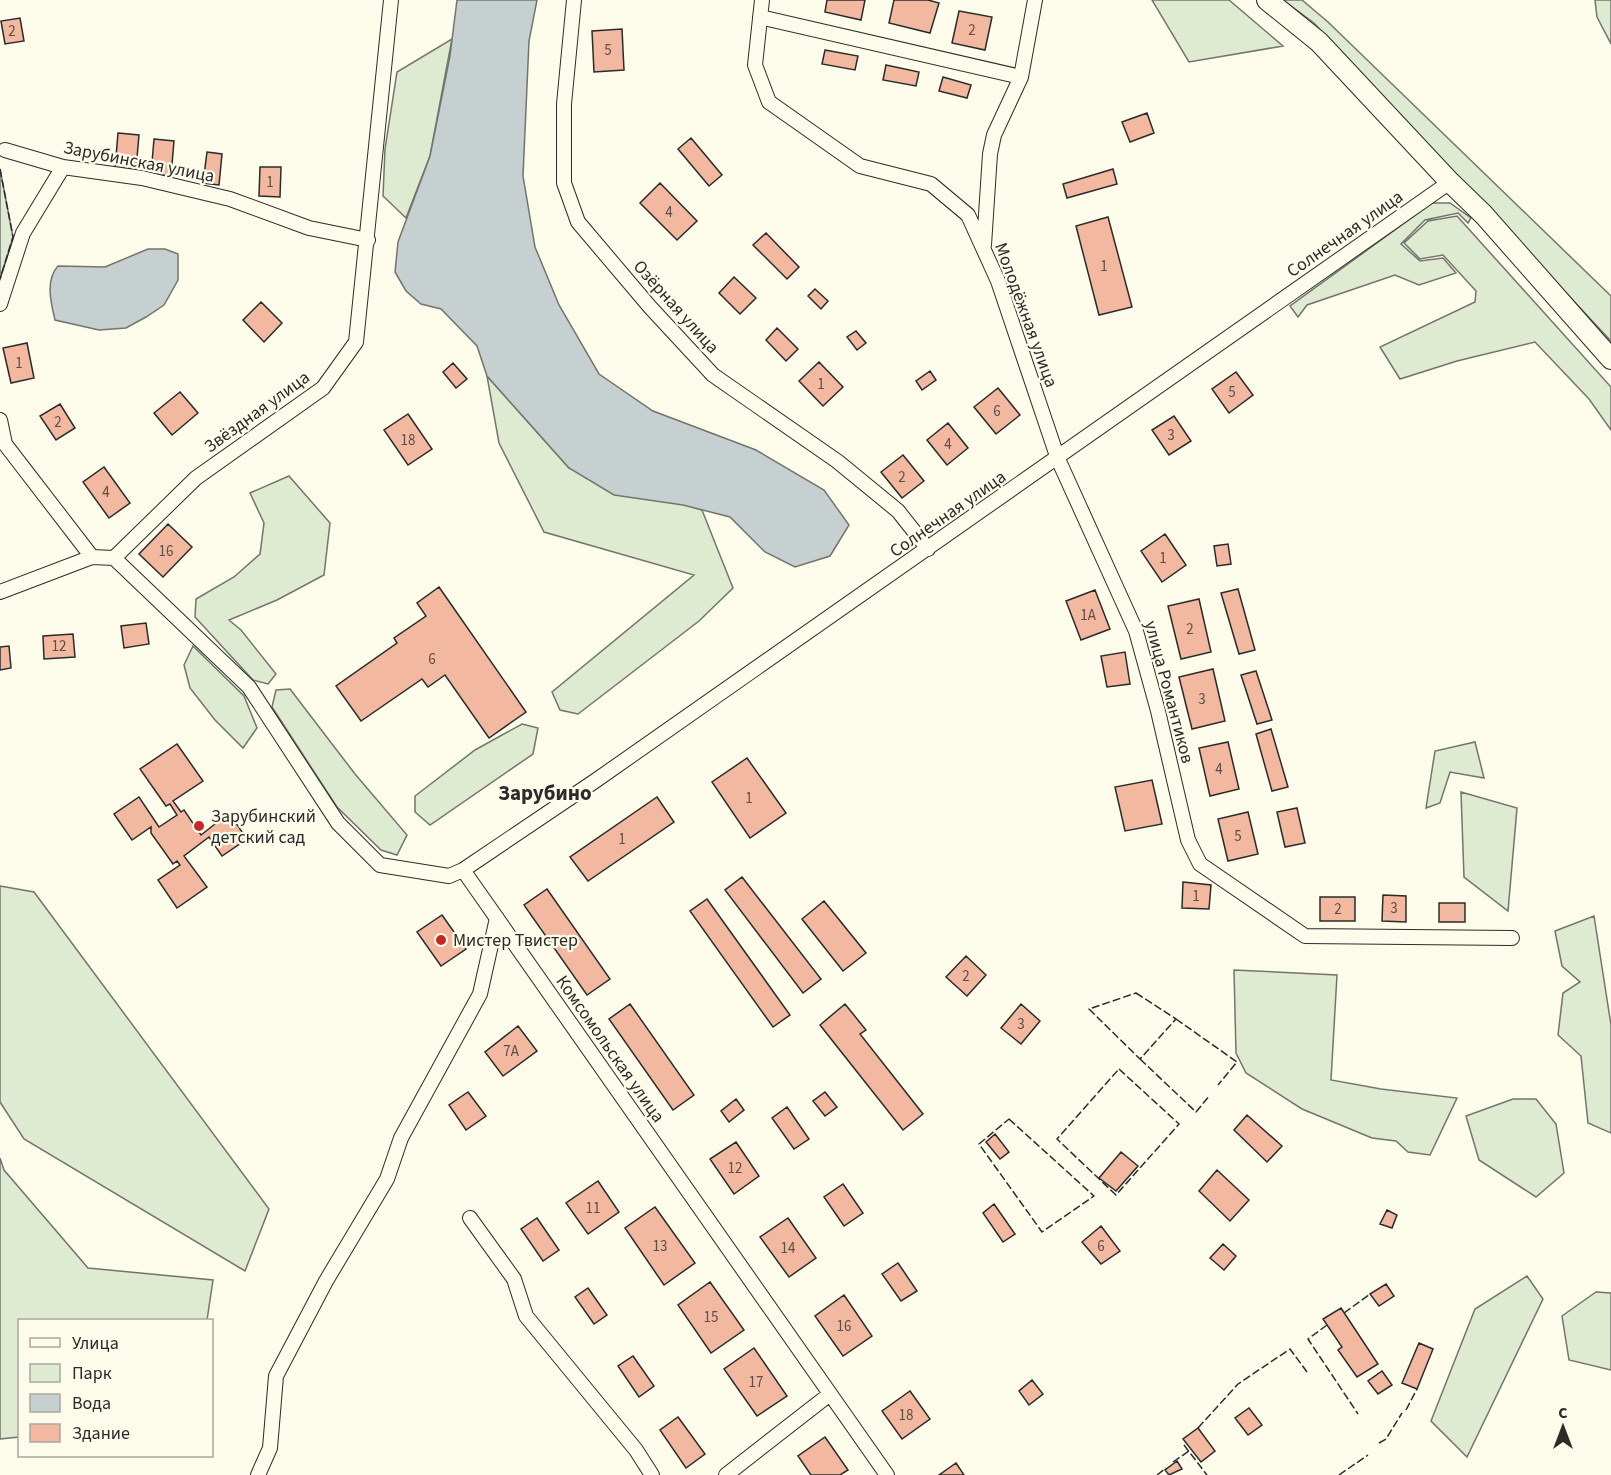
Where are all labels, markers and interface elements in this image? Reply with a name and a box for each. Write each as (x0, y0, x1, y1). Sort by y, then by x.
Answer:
house number: 2 (968, 20, 976, 41)
house number: 2 (8, 21, 16, 42)
house number: 5 (604, 40, 612, 61)
street label: Зарубинская улица (61, 135, 217, 189)
house number: 1 (266, 172, 274, 193)
street label: Солнечная улица (1282, 184, 1408, 284)
house number: 4 (665, 202, 673, 223)
street label: Молодёжная улица (988, 239, 1064, 391)
street label: Озёрная улица (627, 255, 725, 359)
house number: 1 (1100, 256, 1108, 277)
house number: 1 (15, 353, 23, 374)
street label: Звёздная улица (199, 365, 315, 459)
house number: 1 (817, 374, 825, 395)
house number: 5 (1228, 382, 1236, 403)
house number: 6 (993, 401, 1001, 422)
house number: 2 (54, 412, 62, 433)
house number: 3 (1167, 425, 1175, 446)
house number: 18 (401, 430, 415, 451)
house number: 4 (944, 434, 952, 455)
street label: Солнечная улица (885, 464, 1011, 564)
house number: 2 (898, 467, 906, 488)
house number: 4 (102, 482, 110, 503)
house number: 16 (159, 541, 173, 562)
house number: 1 (1159, 548, 1167, 569)
house number: 1А (1080, 605, 1097, 626)
street label: улица Романтиков (1138, 618, 1200, 766)
house number: 2 (1186, 619, 1194, 640)
house number: 12 (52, 636, 66, 657)
house number: 6 (428, 649, 436, 670)
house number: 3 (1198, 689, 1206, 710)
house number: 4 (1215, 759, 1223, 780)
district label: Зарубино (498, 778, 592, 808)
house number: 1 (745, 788, 753, 809)
place label: Зарубинский детский сад (211, 804, 316, 850)
marker: Зарубинский детский сад (192, 819, 206, 833)
house number: 5 (1234, 826, 1242, 847)
house number: 1 (618, 829, 626, 850)
house number: 1 (1192, 886, 1200, 907)
house number: 3 (1390, 898, 1398, 919)
house number: 2 (1334, 899, 1342, 920)
place label: Мистер Твистер (453, 928, 578, 953)
marker: Мистер Твистер (434, 933, 448, 947)
house number: 2 (962, 966, 970, 987)
street label: Комсомольская улица (550, 970, 670, 1128)
house number: 3 (1017, 1014, 1025, 1035)
house number: 7А (503, 1041, 520, 1062)
house number: 12 (728, 1158, 742, 1179)
house number: 11 (586, 1198, 600, 1219)
house number: 13 (653, 1236, 667, 1257)
house number: 6 (1097, 1236, 1105, 1257)
house number: 14 (781, 1238, 796, 1259)
house number: 15 (704, 1307, 718, 1328)
house number: 16 (837, 1316, 851, 1337)
legend (18, 1319, 213, 1457)
text: Улица (72, 1331, 119, 1356)
text: Парк (72, 1361, 112, 1386)
house number: 17 (749, 1372, 763, 1393)
text: Вода (72, 1391, 111, 1416)
north arrow (1533, 1397, 1593, 1457)
text: С (1558, 1402, 1568, 1424)
house number: 18 (899, 1405, 913, 1426)
text: Здание (72, 1421, 130, 1446)

